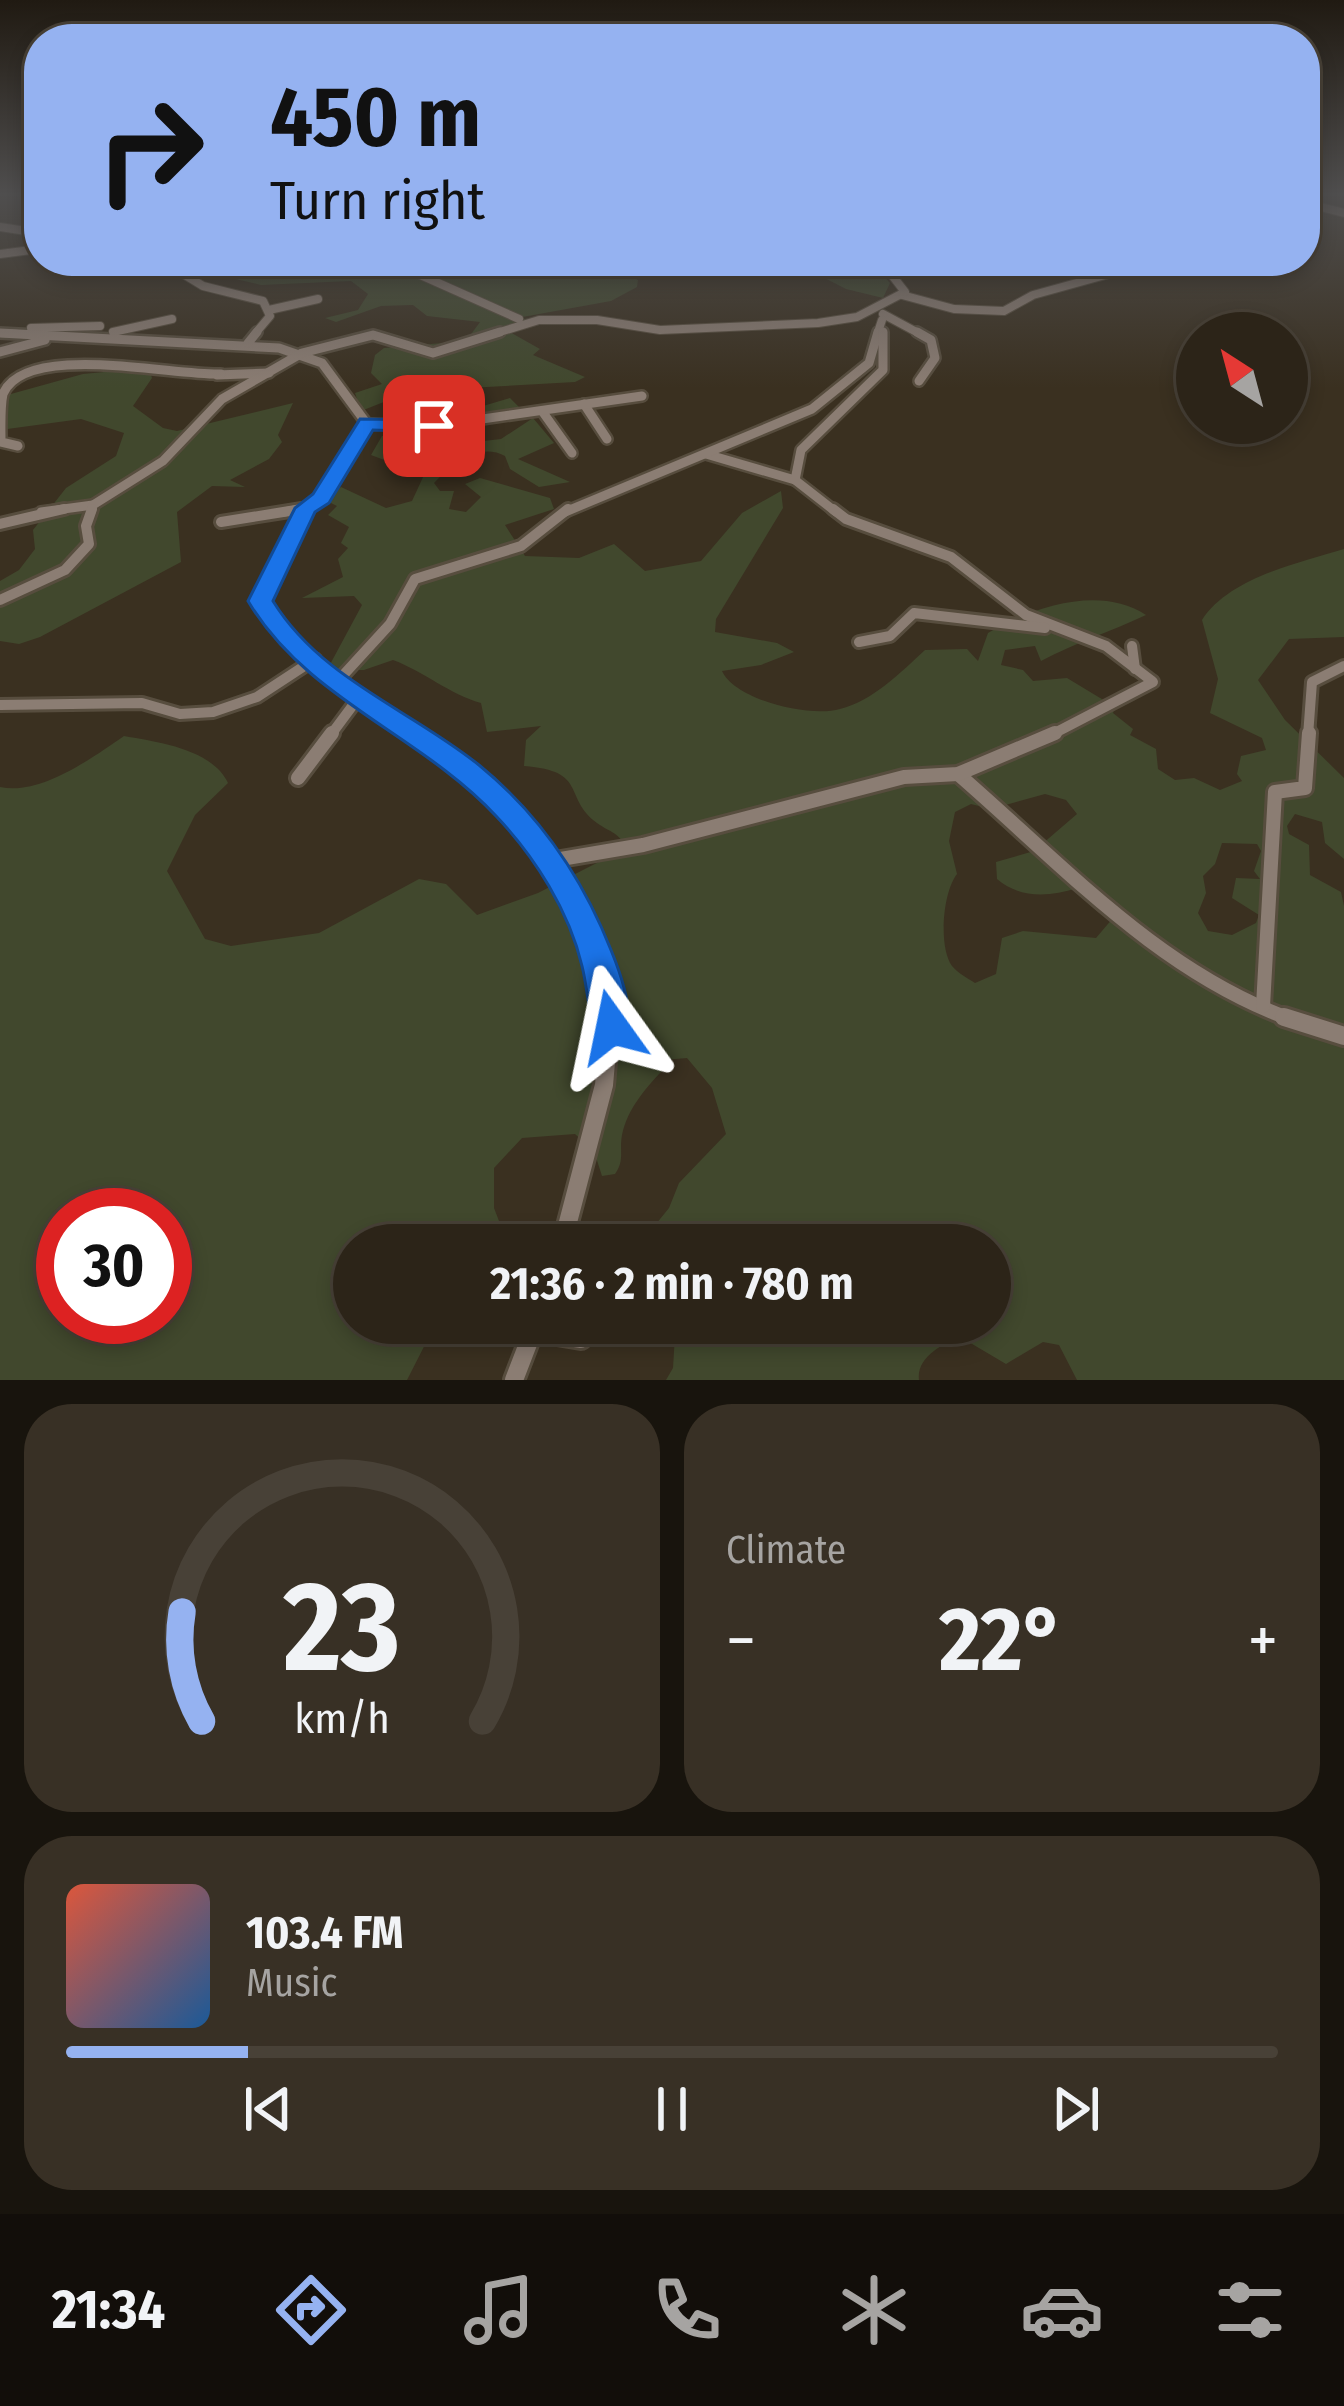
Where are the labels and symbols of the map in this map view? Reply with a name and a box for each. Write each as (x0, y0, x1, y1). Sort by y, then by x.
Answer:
north arrow (1176, 312, 1308, 444)
pin (383, 375, 485, 477)
position arrow (549, 964, 675, 1090)
speed limit sign: 30 (36, 1188, 192, 1344)

